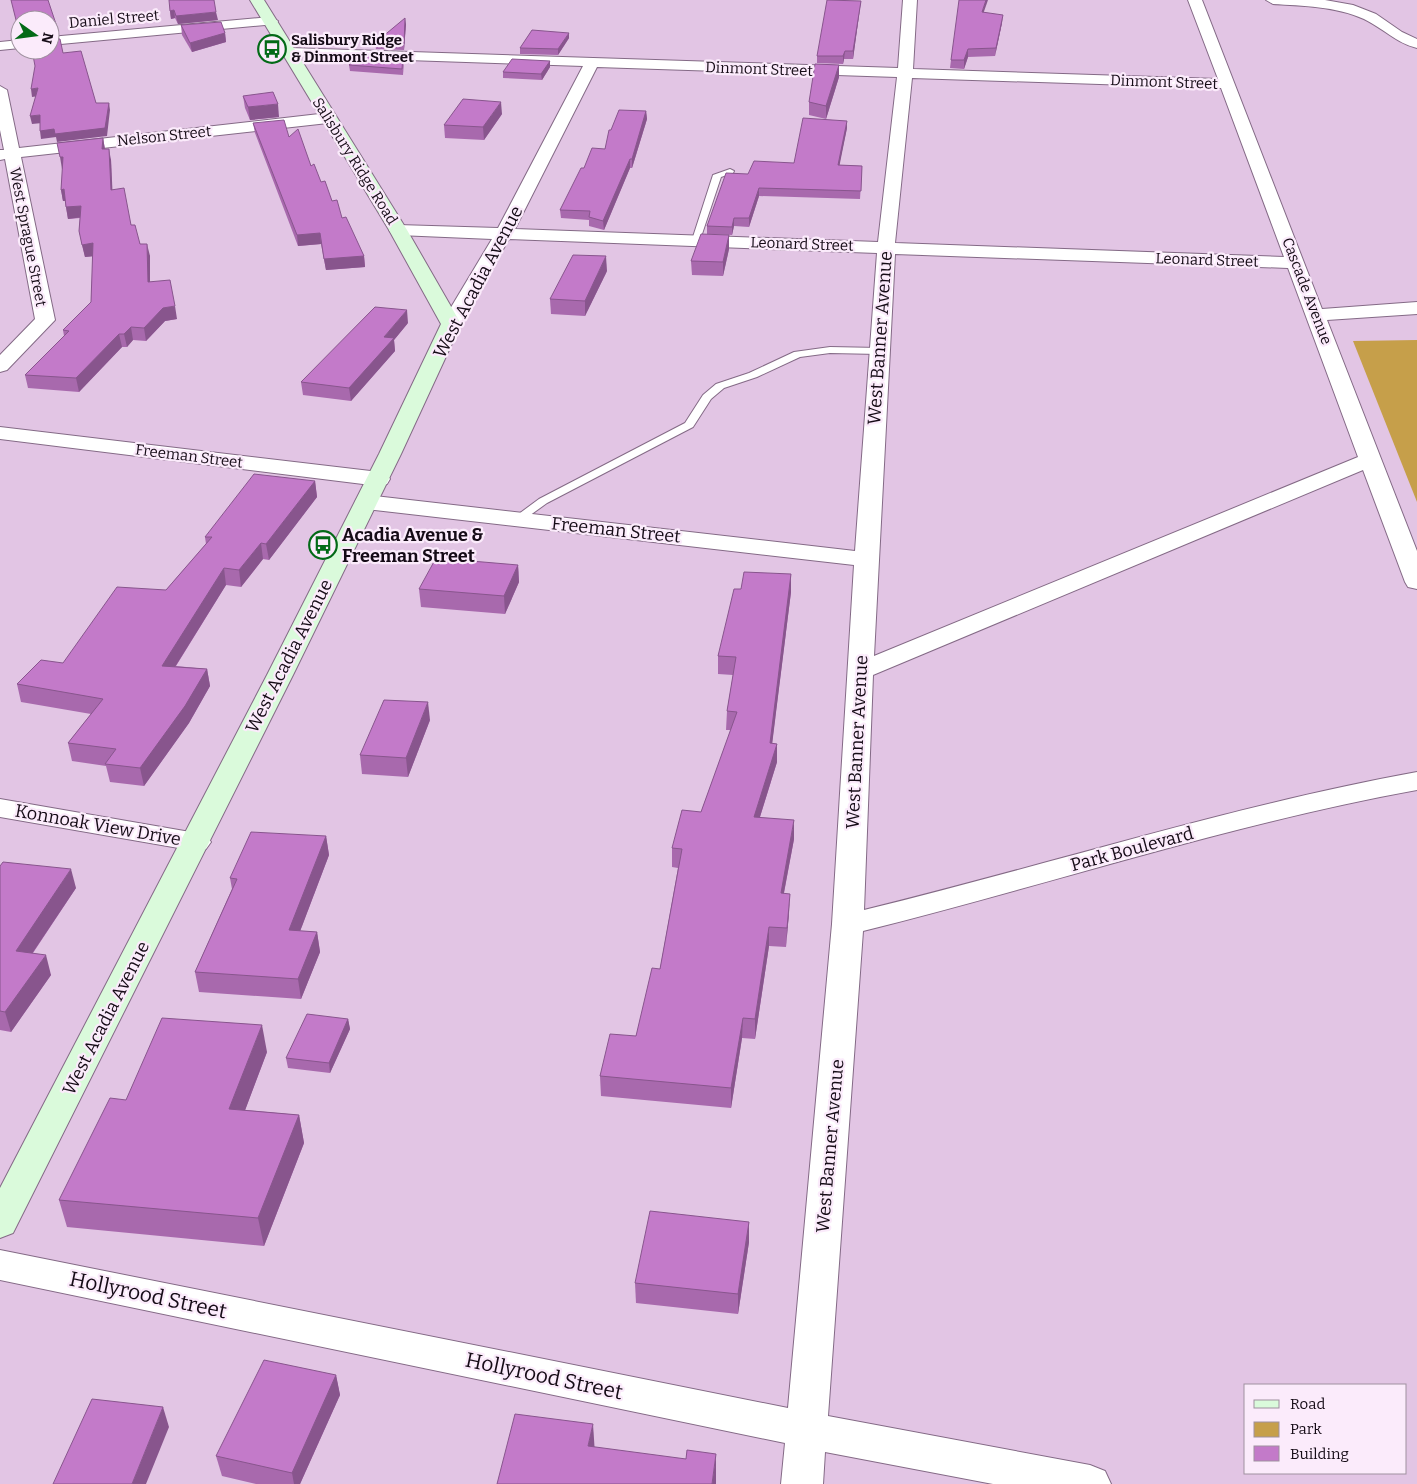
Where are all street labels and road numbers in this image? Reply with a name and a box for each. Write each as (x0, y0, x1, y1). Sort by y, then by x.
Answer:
street label: Daniel Street (68, 6, 160, 32)
street label: Dinmont Street (705, 58, 814, 80)
street label: Dinmont Street (1110, 71, 1219, 93)
street label: Salisbury Ridge Road (309, 94, 401, 228)
street label: Nelson Street (116, 122, 213, 150)
street label: West Sprague Street (6, 166, 50, 309)
street label: West Acadia Avenue (429, 202, 527, 362)
street label: Leonard Street (750, 233, 854, 255)
street label: Cascade Avenue (1278, 235, 1336, 347)
street label: Leonard Street (1155, 249, 1259, 271)
street label: West Banner Avenue (863, 250, 897, 426)
street label: Freeman Street (134, 440, 244, 472)
street label: Freeman Street (550, 512, 682, 548)
street label: West Acadia Avenue (241, 576, 337, 736)
street label: West Banner Avenue (841, 654, 873, 830)
street label: Konnoak View Drive (13, 800, 183, 850)
street label: Park Boulevard (1068, 822, 1196, 876)
street label: West Acadia Avenue (58, 938, 154, 1098)
street label: West Banner Avenue (811, 1058, 849, 1234)
street label: Hollyrood Street (67, 1266, 229, 1324)
street label: Hollyrood Street (463, 1347, 625, 1405)

